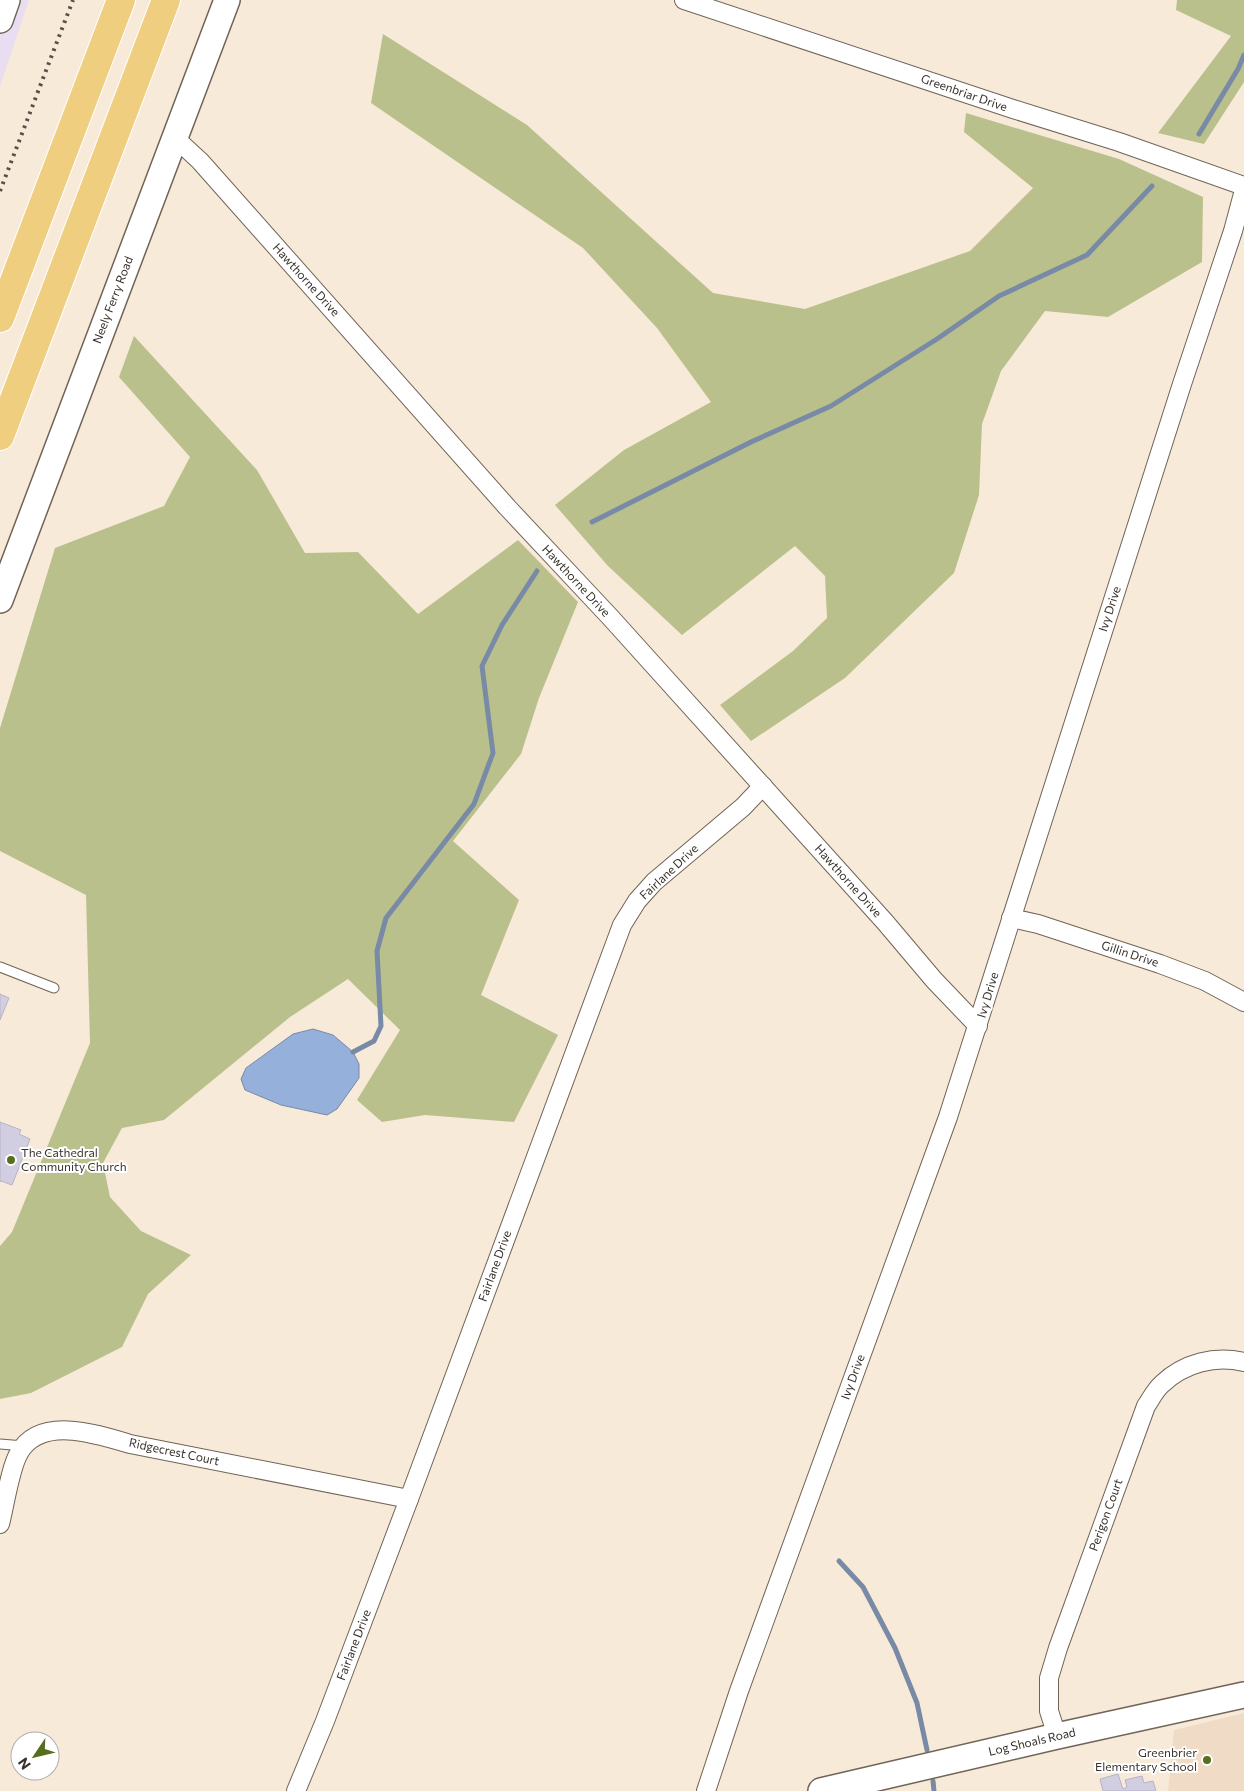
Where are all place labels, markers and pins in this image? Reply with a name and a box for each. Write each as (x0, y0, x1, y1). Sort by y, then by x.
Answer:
place label: The Cathedral Community Church (21, 1145, 127, 1173)
marker: The Cathedral Community Church (5, 1154, 17, 1166)
place label: Greenbrier Elementary School (1095, 1745, 1197, 1773)
marker: Greenbrier Elementary School (1201, 1754, 1213, 1766)

